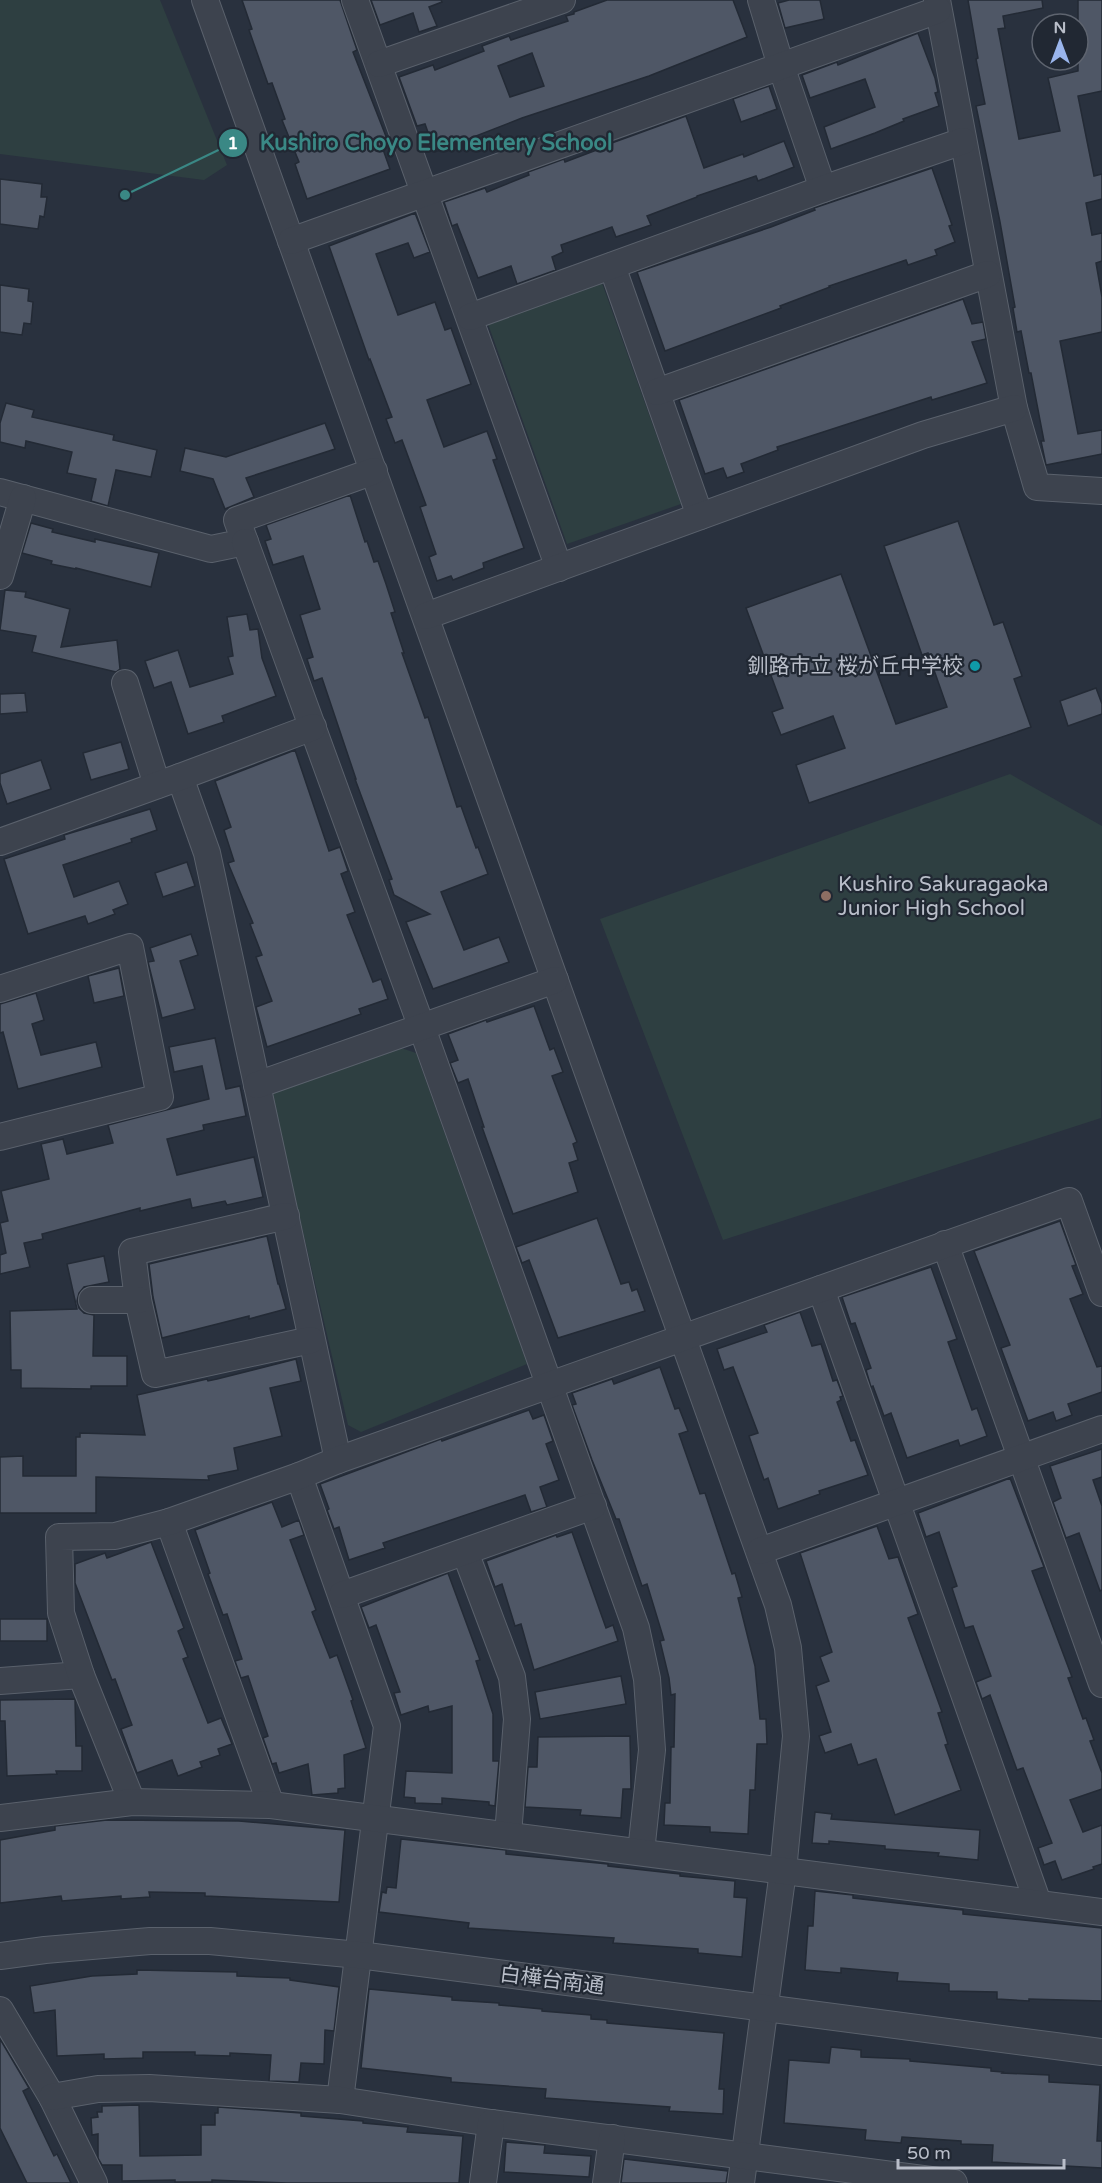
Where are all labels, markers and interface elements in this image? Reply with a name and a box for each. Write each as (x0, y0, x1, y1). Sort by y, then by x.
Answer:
north arrow (1030, 12, 1090, 72)
text: N (1054, 18, 1066, 38)
callout: Kushiro Choyo Elementery School (218, 123, 625, 163)
text: Kushiro Choyo Elementery School (260, 130, 612, 156)
text: 1 (227, 132, 239, 154)
place label: 釧路市立 桜が丘中学校 (748, 654, 963, 679)
marker: 釧路市立 桜が丘中学校 (968, 659, 982, 673)
place label: Kushiro Sakuragaoka Junior High School (838, 872, 1049, 921)
marker: Kushiro Sakuragaoka Junior High School (819, 889, 833, 903)
street label: 白樺台南通 (498, 1962, 606, 1999)
scale bar (898, 2132, 1064, 2170)
text: 50 m (907, 2142, 951, 2164)

